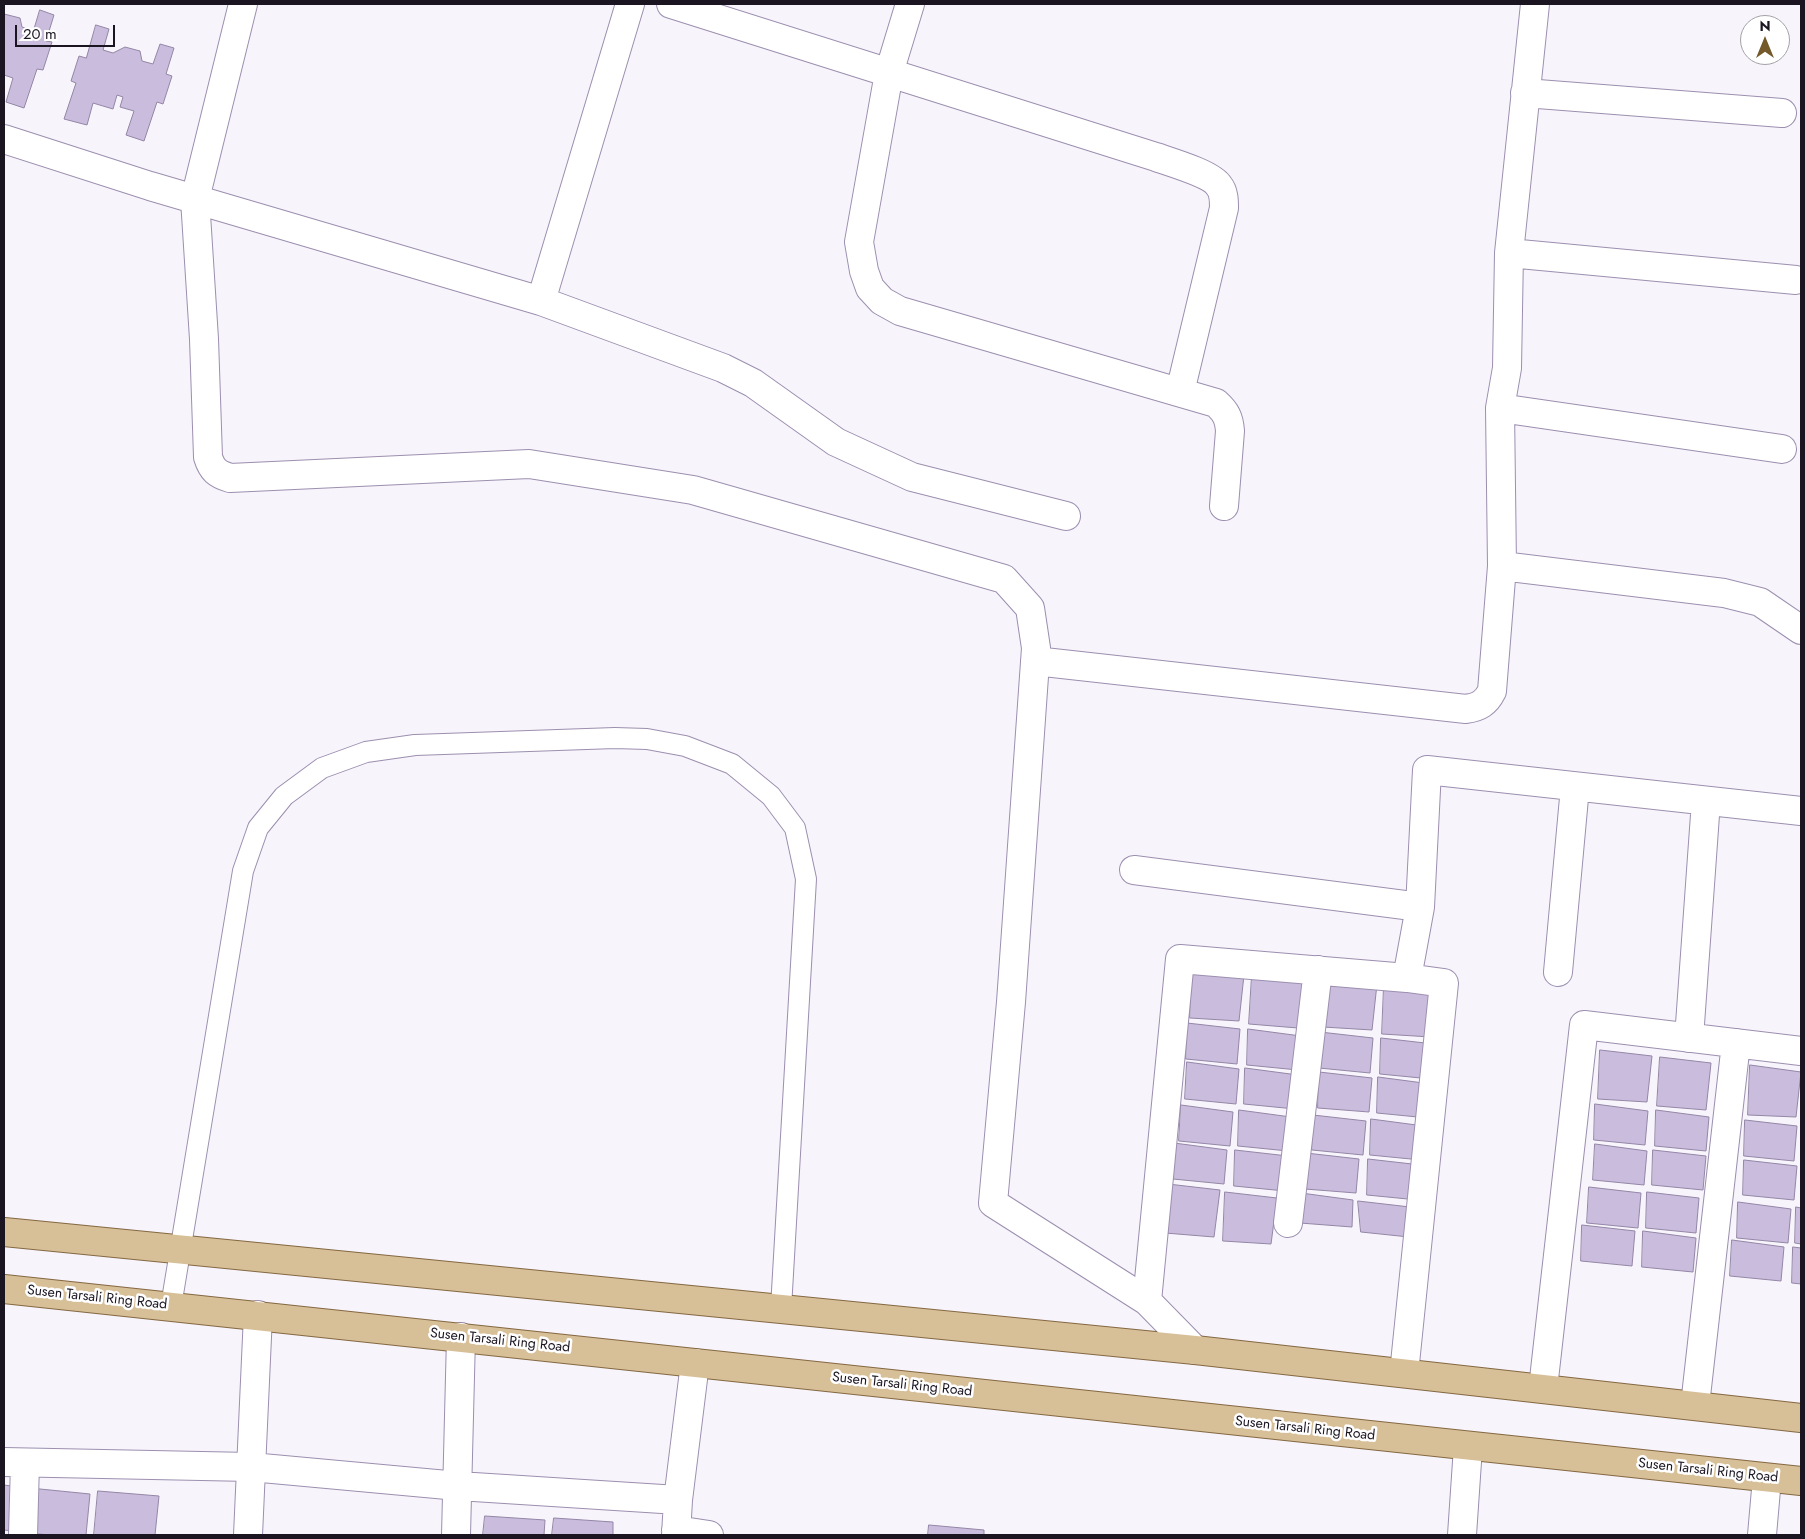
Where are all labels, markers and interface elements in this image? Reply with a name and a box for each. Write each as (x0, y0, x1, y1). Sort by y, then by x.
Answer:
scale bar (18, 15, 118, 47)
north arrow (1740, 15, 1790, 65)
text: N (1759, 16, 1771, 36)
text: 20 m (23, 23, 57, 45)
street label: Susen Tarsali Ring Road (26, 1282, 168, 1314)
street label: Susen Tarsali Ring Road (429, 1325, 571, 1357)
street label: Susen Tarsali Ring Road (831, 1369, 973, 1401)
street label: Susen Tarsali Ring Road (1234, 1413, 1376, 1445)
street label: Susen Tarsali Ring Road (1637, 1455, 1779, 1487)

